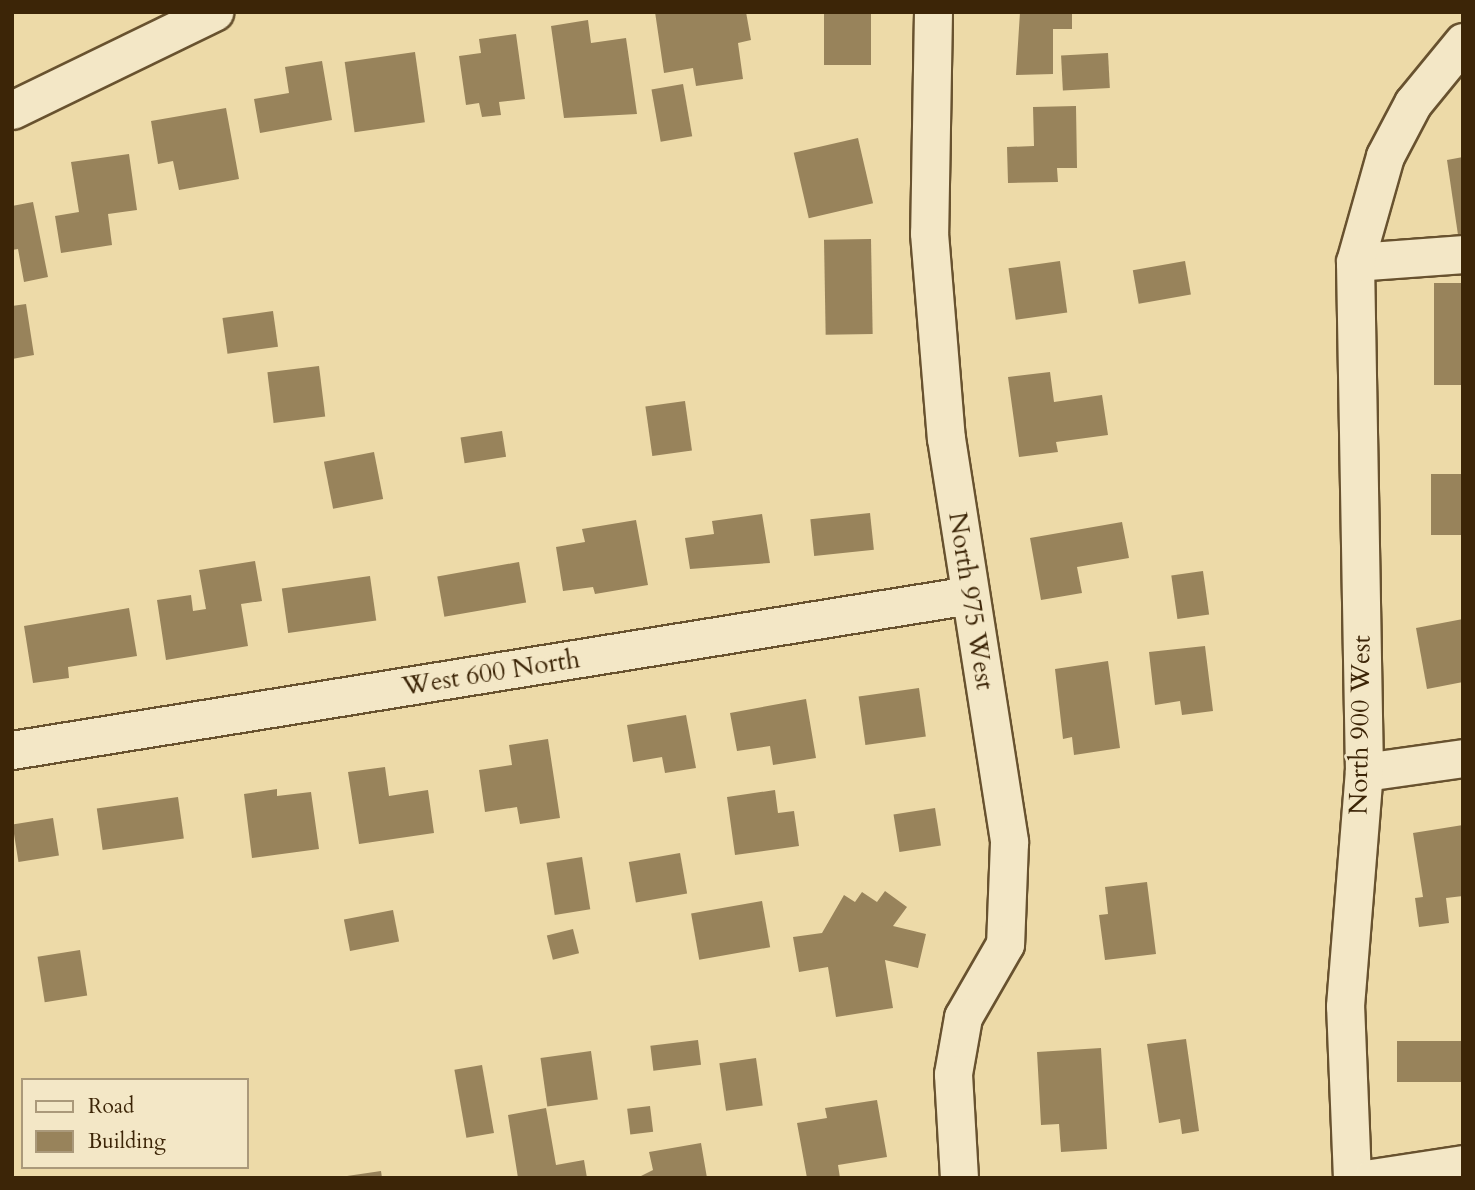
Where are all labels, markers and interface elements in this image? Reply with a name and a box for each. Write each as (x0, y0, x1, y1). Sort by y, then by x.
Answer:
street label: North 975 West (942, 510, 1000, 692)
street label: North 900 West (1343, 635, 1377, 815)
street label: West 600 North (400, 644, 582, 702)
legend (21, 1078, 248, 1169)
text: Road (88, 1092, 134, 1121)
text: Building (88, 1127, 166, 1156)

